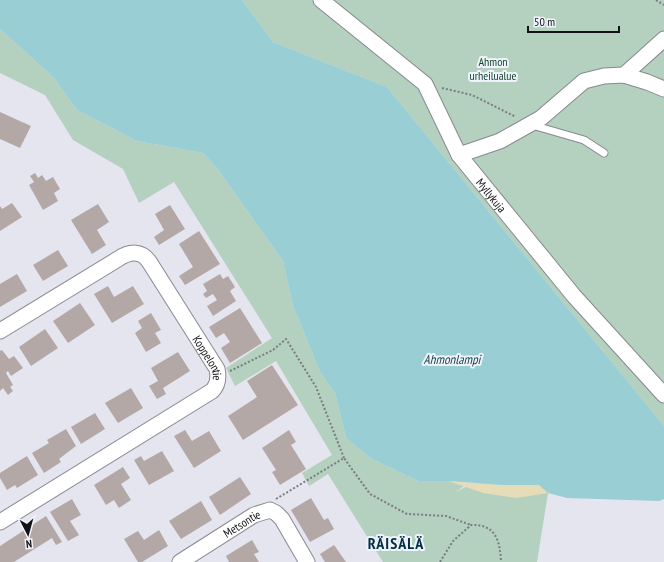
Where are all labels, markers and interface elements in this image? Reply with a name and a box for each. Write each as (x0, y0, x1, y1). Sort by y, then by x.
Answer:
scale bar (528, 8, 619, 34)
text: 50 m (534, 14, 555, 29)
park label: Ahmon urheilualue (469, 54, 517, 83)
street label: Myllykuja (473, 175, 510, 215)
street label: Koppelontie (190, 332, 226, 381)
water label: Ahmonlampi (424, 351, 483, 368)
street label: Metsontie (220, 506, 262, 540)
north arrow (8, 514, 48, 554)
district label: RÄISÄLÄ (368, 533, 424, 553)
text: N (25, 537, 33, 551)

